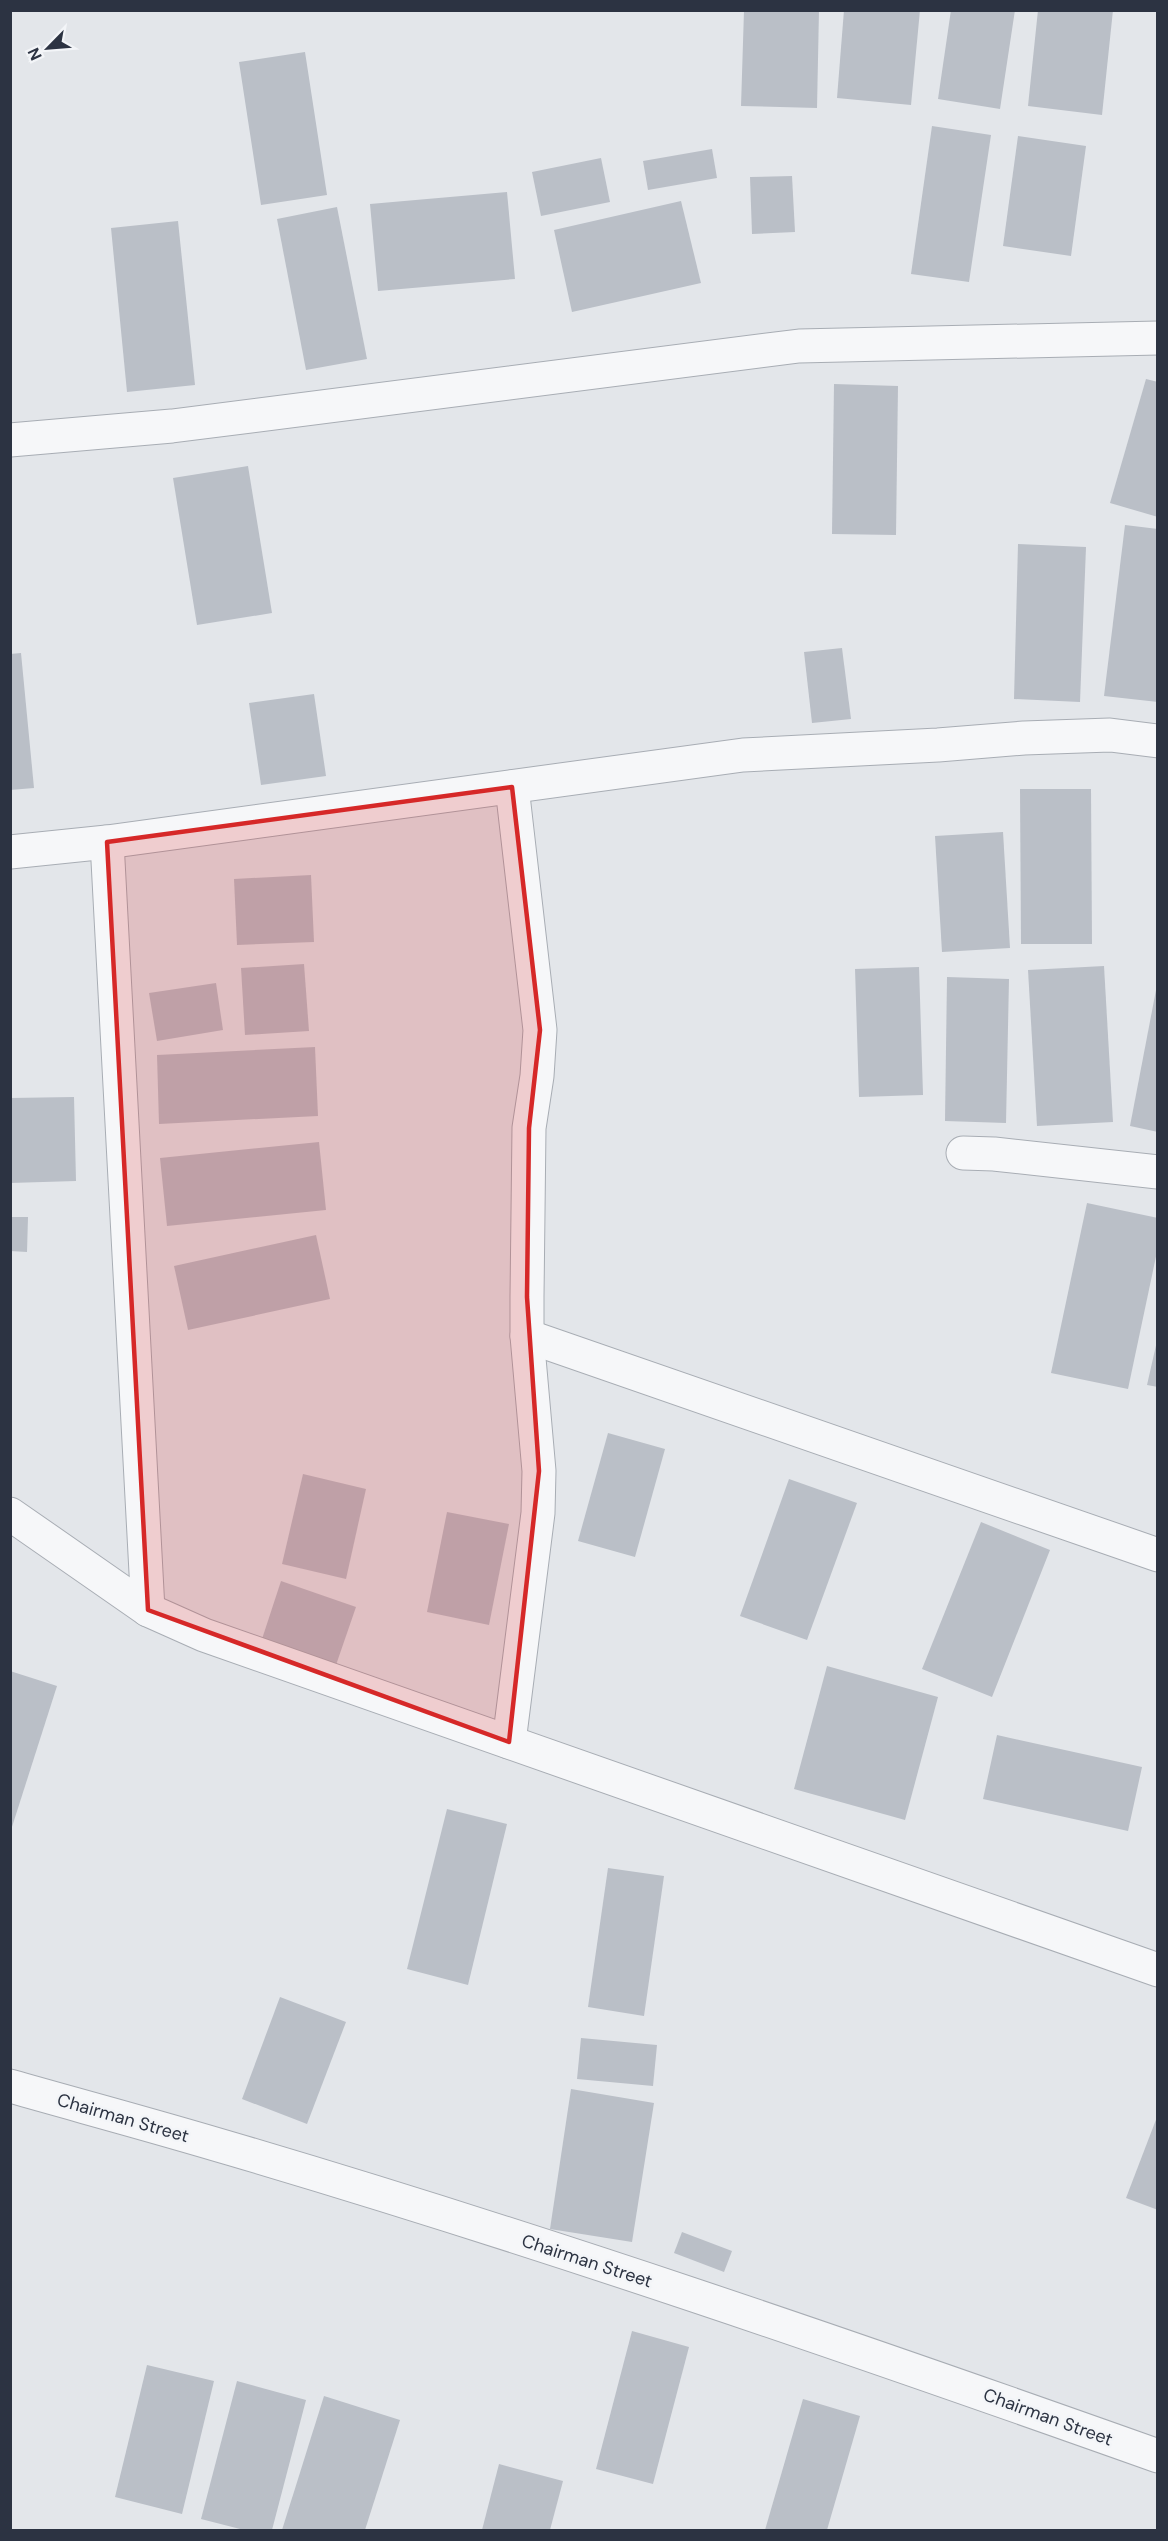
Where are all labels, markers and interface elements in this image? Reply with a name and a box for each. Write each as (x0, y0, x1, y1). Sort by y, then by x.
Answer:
north arrow (18, 18, 78, 78)
text: N (23, 44, 47, 64)
street label: Chairman Street (54, 2088, 192, 2148)
street label: Chairman Street (519, 2229, 655, 2293)
street label: Chairman Street (980, 2382, 1116, 2452)

